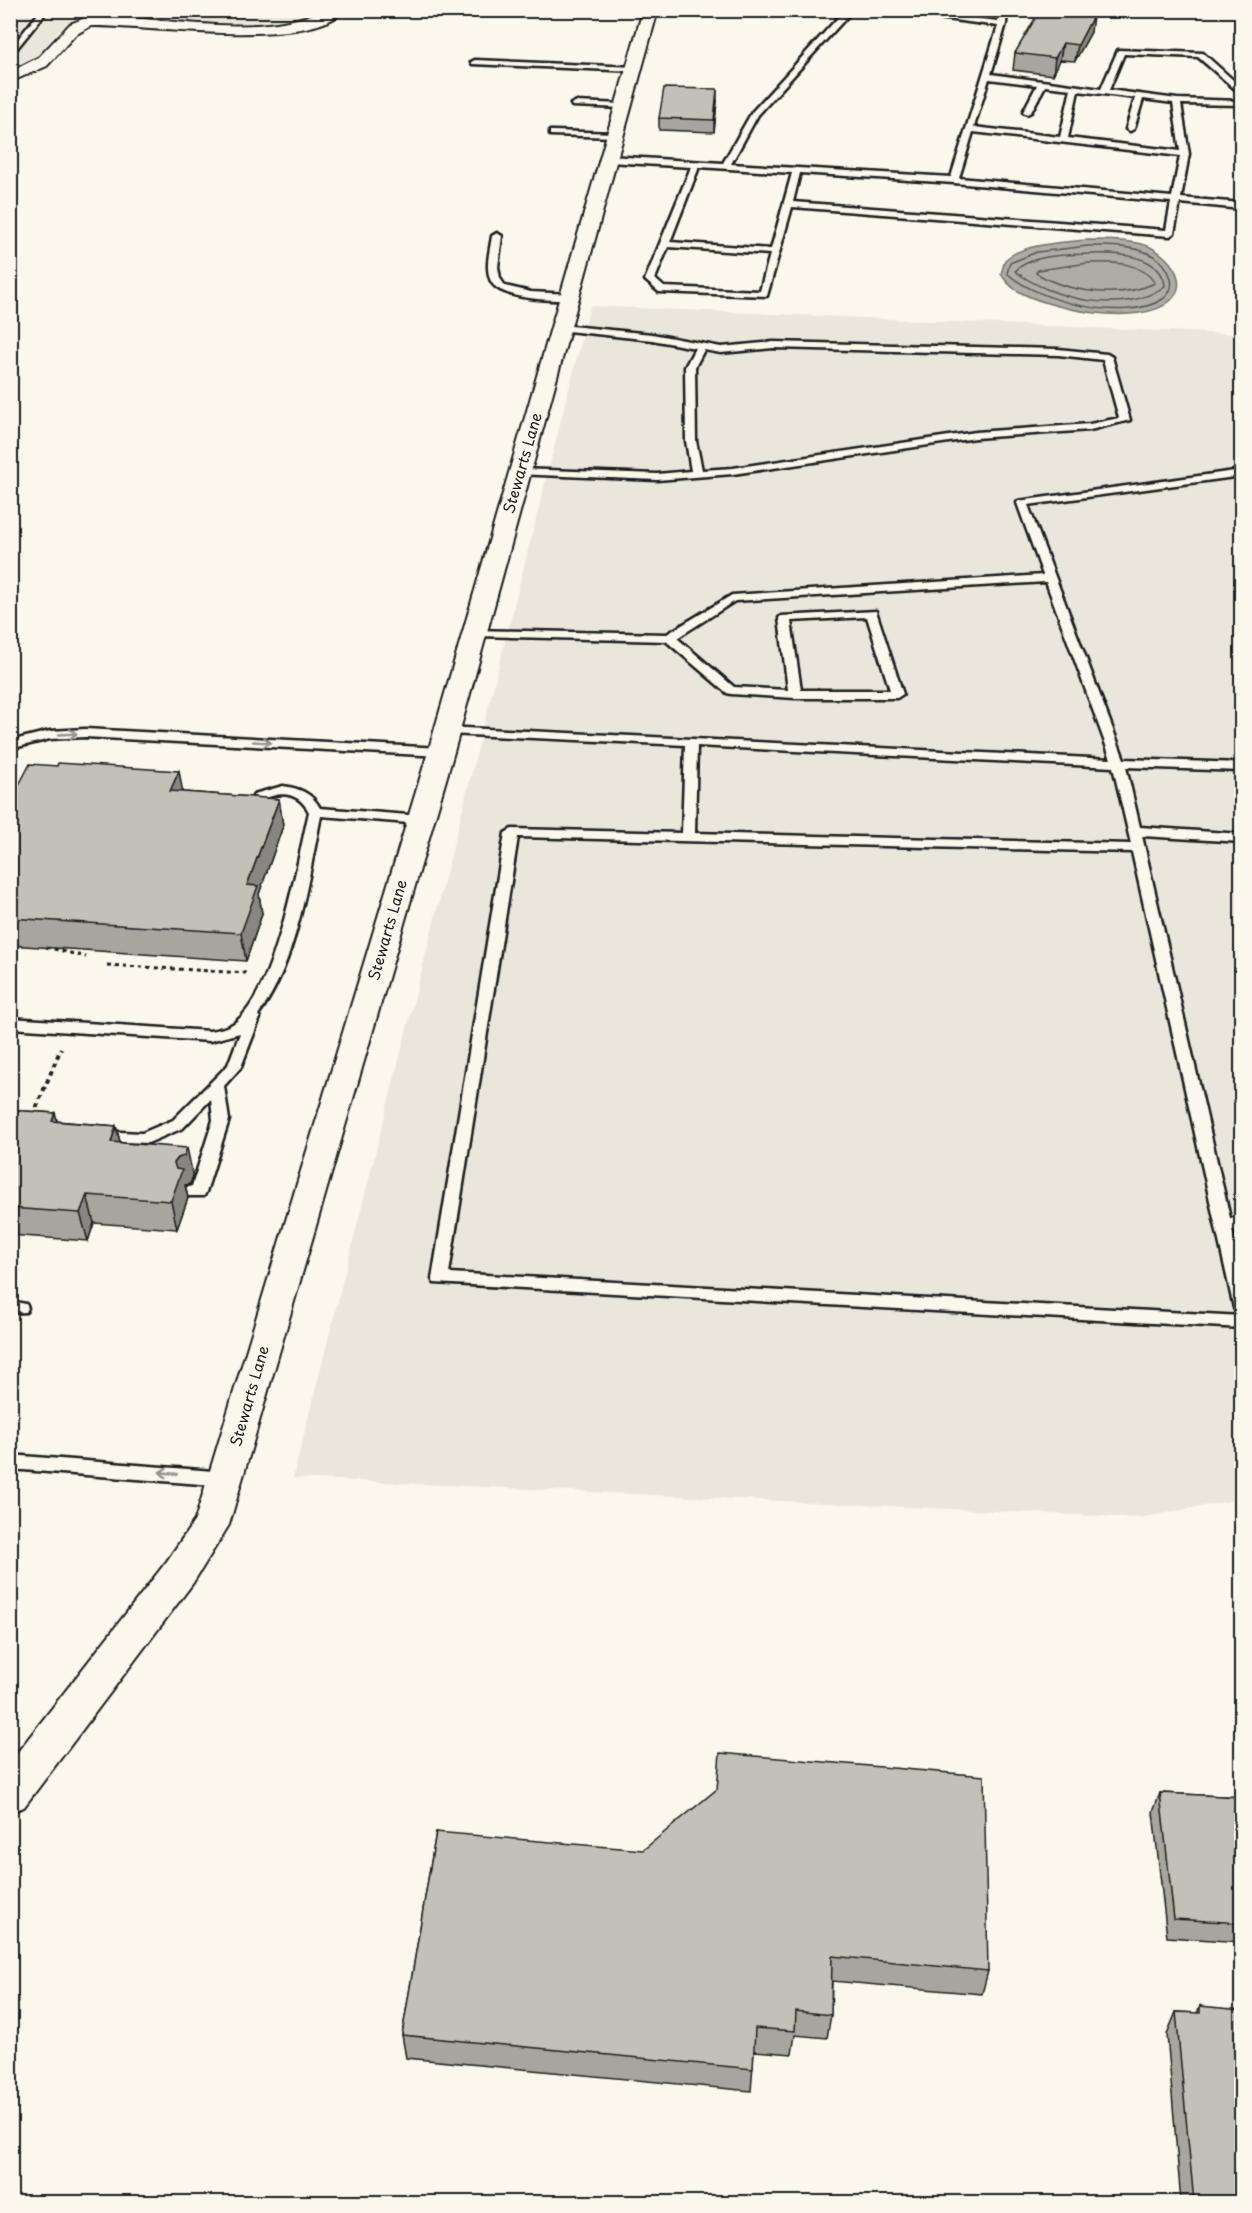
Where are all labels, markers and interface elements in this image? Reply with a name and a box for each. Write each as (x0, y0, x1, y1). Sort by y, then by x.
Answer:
street label: Stewarts Lane (496, 409, 547, 516)
one-way arrow (57, 728, 77, 739)
one-way arrow (252, 737, 272, 748)
street label: Stewarts Lane (361, 876, 412, 983)
street label: Stewarts Lane (223, 1342, 274, 1449)
one-way arrow (158, 1467, 178, 1478)

